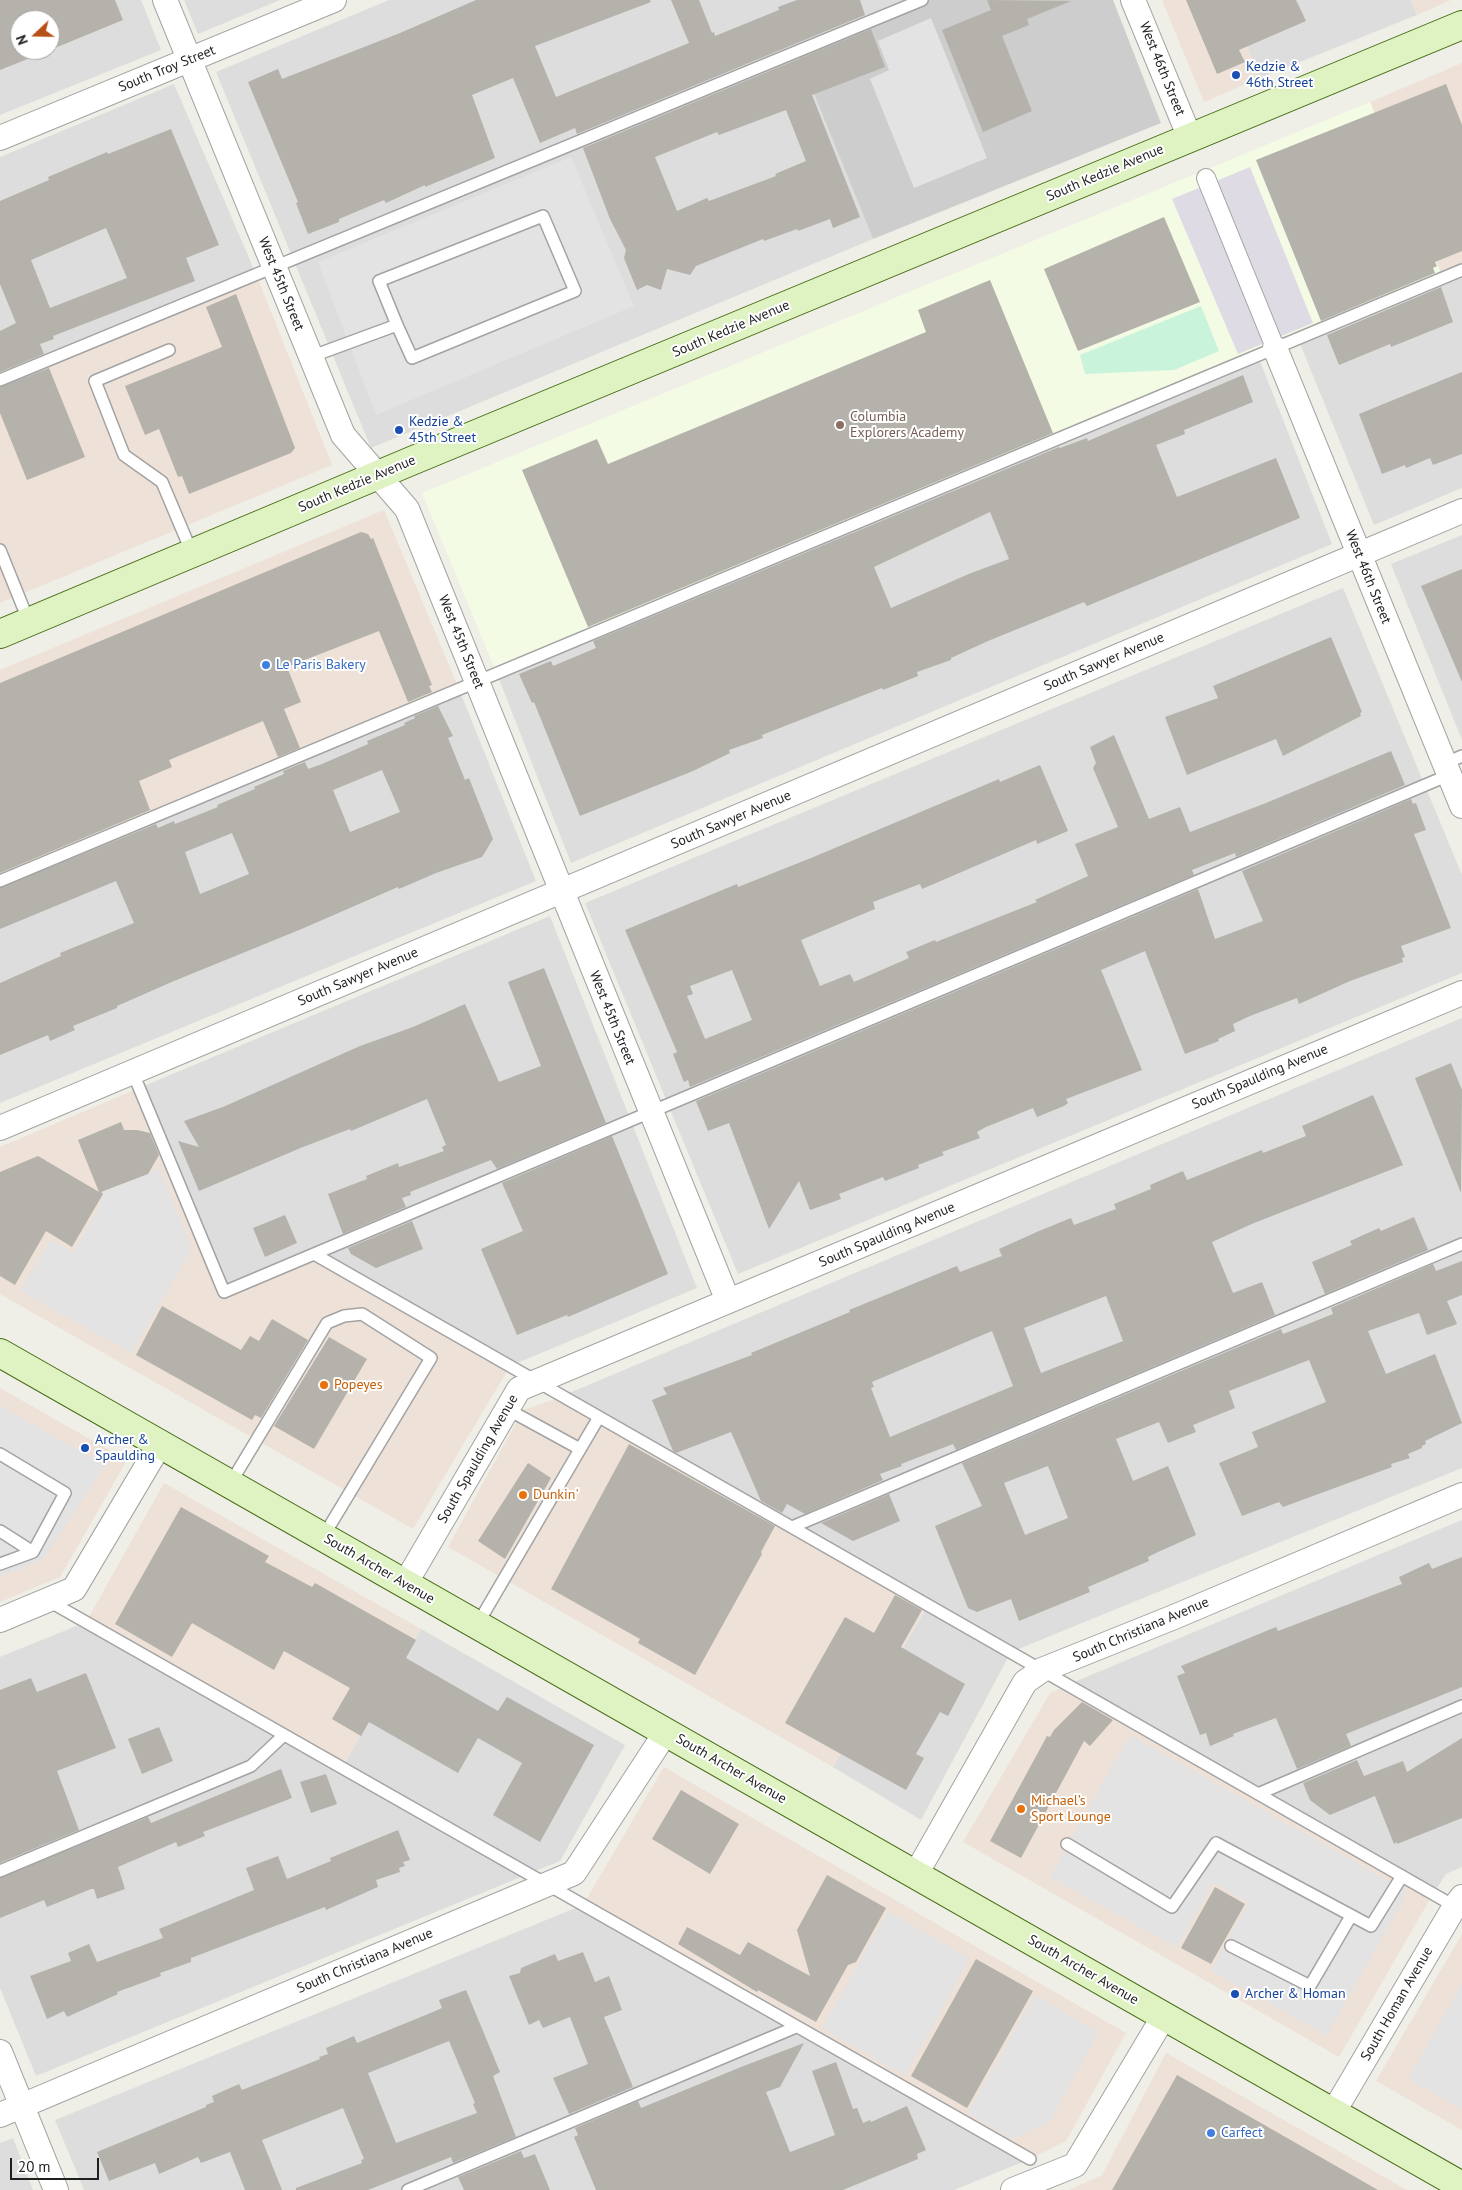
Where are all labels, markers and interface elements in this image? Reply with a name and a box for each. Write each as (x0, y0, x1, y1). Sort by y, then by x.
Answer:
north arrow (10, 10, 60, 60)
street label: West 46th Street (1136, 20, 1188, 118)
text: N (12, 33, 32, 48)
street label: South Troy Street (116, 42, 218, 96)
place label: Kedzie & 46th Street (1246, 59, 1313, 92)
marker: Kedzie & 46th Street (1230, 69, 1242, 81)
street label: South Kedzie Avenue (1044, 141, 1166, 205)
street label: West 45th Street (255, 235, 307, 333)
street label: South Kedzie Avenue (670, 297, 792, 361)
place label: Columbia Explorers Academy (850, 409, 964, 442)
place label: Kedzie & 45th Street (409, 414, 476, 447)
marker: Columbia Explorers Academy (834, 419, 846, 431)
marker: Kedzie & 45th Street (393, 424, 405, 436)
street label: South Kedzie Avenue (296, 452, 418, 516)
street label: West 46th Street (1342, 528, 1394, 626)
street label: West 45th Street (435, 593, 487, 691)
street label: South Sawyer Avenue (1041, 629, 1167, 695)
place label: Le Paris Bakery (276, 657, 366, 673)
marker: Le Paris Bakery (260, 659, 272, 671)
street label: South Sawyer Avenue (668, 787, 794, 853)
street label: South Sawyer Avenue (295, 944, 421, 1010)
street label: West 45th Street (586, 969, 638, 1067)
street label: South Spaulding Avenue (1189, 1041, 1331, 1113)
street label: South Spaulding Avenue (816, 1199, 958, 1271)
place label: Popeyes (334, 1377, 383, 1393)
marker: Popeyes (318, 1379, 330, 1391)
street label: South Spaulding Avenue (434, 1392, 522, 1526)
place label: Archer & Spaulding (95, 1432, 155, 1464)
marker: Archer & Spaulding (79, 1442, 91, 1454)
place label: Dunkin' (533, 1487, 579, 1503)
marker: Dunkin' (517, 1489, 529, 1501)
street label: South Archer Avenue (321, 1531, 437, 1607)
street label: South Christiana Avenue (1070, 1594, 1212, 1666)
street label: South Archer Avenue (673, 1731, 789, 1807)
place label: Michael’s Sport Lounge (1031, 1793, 1111, 1825)
marker: Michael’s Sport Lounge (1015, 1803, 1027, 1815)
street label: South Christiana Avenue (294, 1925, 436, 1997)
street label: South Archer Avenue (1025, 1932, 1141, 2008)
street label: South Homan Avenue (1357, 1944, 1437, 2064)
place label: Archer & Homan (1245, 1986, 1346, 2002)
marker: Archer & Homan (1229, 1988, 1241, 2000)
place label: Carfect (1221, 2125, 1263, 2141)
marker: Carfect (1205, 2127, 1217, 2139)
scale bar (12, 2148, 101, 2180)
text: 20 m (18, 2157, 51, 2176)

